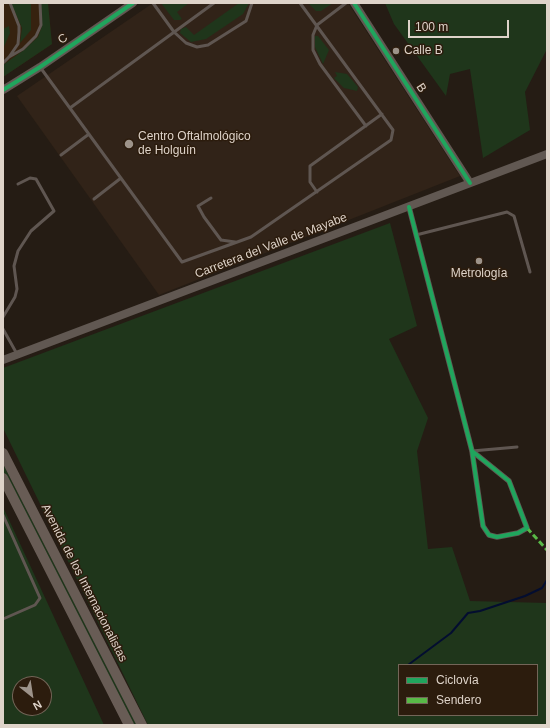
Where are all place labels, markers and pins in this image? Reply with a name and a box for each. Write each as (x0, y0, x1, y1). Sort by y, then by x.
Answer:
place label: Calle B (404, 44, 443, 58)
marker: Calle B (391, 46, 401, 56)
place label: Centro Oftalmológico de Holguín (138, 130, 251, 158)
marker: Centro Oftalmológico de Holguín (123, 138, 135, 150)
marker: Metrología (474, 256, 484, 266)
place label: Metrología (451, 267, 507, 281)

